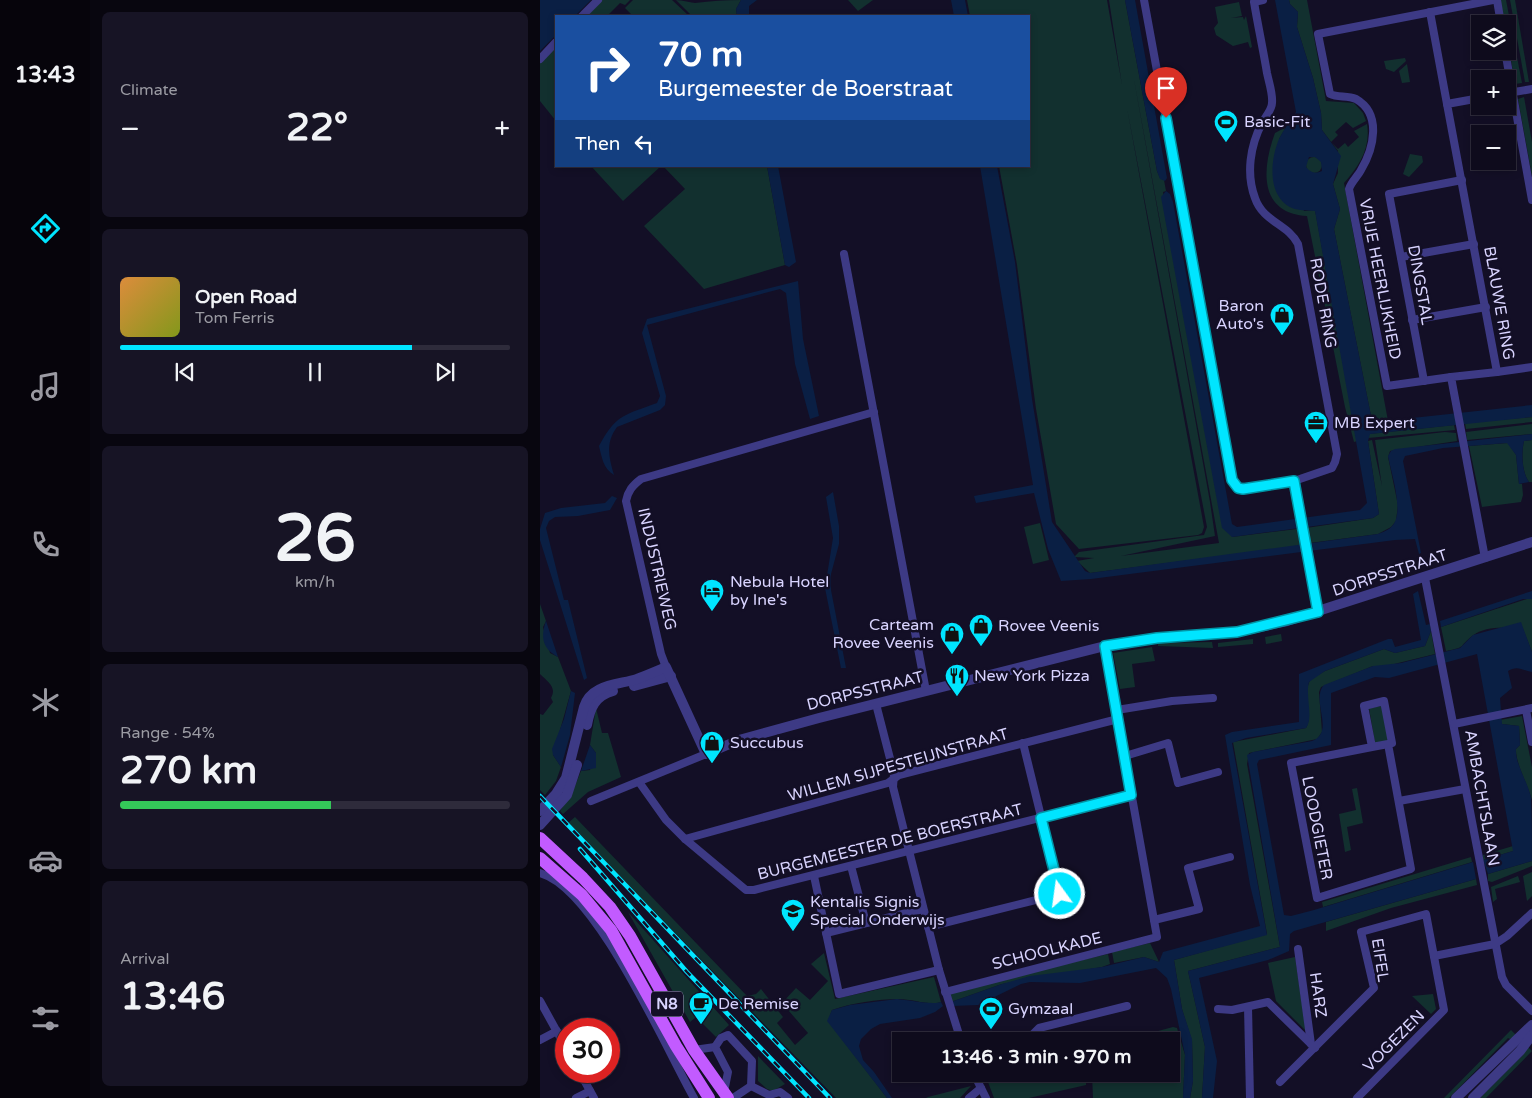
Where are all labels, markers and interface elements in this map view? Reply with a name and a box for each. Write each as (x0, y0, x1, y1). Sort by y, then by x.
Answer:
map controls (1471, 15, 1516, 170)
button: layers (1471, 15, 1516, 60)
text: 70 m (658, 34, 743, 76)
icon: right (575, 35, 640, 100)
text: 13:43 (15, 62, 75, 88)
pin (1145, 67, 1187, 118)
button: + (1471, 70, 1516, 115)
icon: arrive (1152, 74, 1180, 102)
text: Burgemeester de Boerstraat (658, 76, 953, 102)
text: Climate (120, 80, 178, 100)
text: 22° (286, 105, 348, 151)
sports icon: Basic-Fit (1213, 109, 1239, 143)
text: − (120, 112, 140, 146)
text: + (494, 112, 510, 146)
place label: Basic-Fit (1244, 112, 1310, 132)
button: − (1471, 125, 1516, 170)
icon: left (630, 130, 658, 158)
text: Then (575, 133, 620, 155)
street label: VRIJE HEERLIJKHEID (1355, 197, 1405, 361)
icon: directions (28, 211, 63, 246)
street label: DINGSTAL (1403, 244, 1437, 326)
street label: BLAUWE RING (1479, 245, 1519, 361)
street label: RODE RING (1305, 256, 1341, 350)
text: Open Road (195, 286, 297, 308)
place label: Baron Auto's (1216, 296, 1264, 334)
shop icon: Baron Auto's (1269, 302, 1295, 336)
text: Tom Ferris (195, 308, 274, 328)
icon: previous (171, 358, 199, 386)
icon: pause (301, 358, 329, 386)
icon: next (431, 358, 459, 386)
icon: music (28, 369, 63, 404)
office icon: MB Expert (1303, 410, 1329, 444)
place label: MB Expert (1334, 413, 1415, 433)
text: 26 (274, 500, 356, 579)
street label: INDUSTRIEWEG (633, 506, 681, 632)
icon: phone (28, 527, 63, 562)
street label: DORPSSTRAAT (1330, 545, 1450, 601)
text: km/h (295, 572, 335, 592)
place label: Nebula Hotel by Ine's (730, 572, 829, 610)
hotel icon: Nebula Hotel by Ine's (699, 578, 725, 612)
shop icon: Rovee Veenis (968, 613, 994, 647)
place label: Carteam Rovee Veenis (833, 615, 934, 653)
place label: Rovee Veenis (998, 616, 1099, 636)
shop icon: Carteam Rovee Veenis (939, 621, 965, 655)
restaurant icon: New York Pizza (944, 663, 970, 697)
place label: New York Pizza (974, 666, 1090, 686)
street label: DORPSSTRAAT (804, 667, 926, 715)
icon: climate (28, 685, 63, 720)
text: Range · 54% (120, 723, 215, 743)
street label: WILLEM SIJPESTEIJNSTRAAT (785, 724, 1011, 806)
street label: AMBACHTSLAAN (1460, 728, 1504, 868)
shop icon: Succubus (699, 730, 725, 764)
place label: Succubus (730, 733, 804, 753)
text: 270 km (120, 748, 257, 794)
street label: LOODGIETER (1297, 774, 1337, 882)
street label: BURGEMEESTER DE BOERSTRAAT (755, 799, 1025, 885)
icon: car (28, 843, 63, 878)
position arrow (1033, 867, 1085, 919)
place label: Kentalis Signis Special Onderwijs (810, 892, 945, 930)
school or university icon: Kentalis Signis Special Onderwijs (780, 898, 806, 932)
street label: SCHOOLKADE (990, 928, 1104, 974)
street label: EIFEL (1367, 937, 1393, 983)
text: Arrival (120, 949, 169, 969)
street label: HARZ (1305, 971, 1331, 1019)
text: 13:46 (120, 974, 225, 1020)
cafe icon: De Remise (688, 991, 714, 1025)
road number: N8 (651, 992, 683, 1016)
place label: De Remise (718, 994, 799, 1014)
sports icon: Gymzaal (978, 996, 1004, 1030)
place label: Gymzaal (1008, 999, 1073, 1019)
icon: filters (28, 1001, 63, 1036)
street label: VOGEZEN (1359, 1006, 1429, 1076)
speed limit sign: 30 (555, 1018, 620, 1083)
text: 13:46 · 3 min · 970 m (940, 1046, 1132, 1068)

